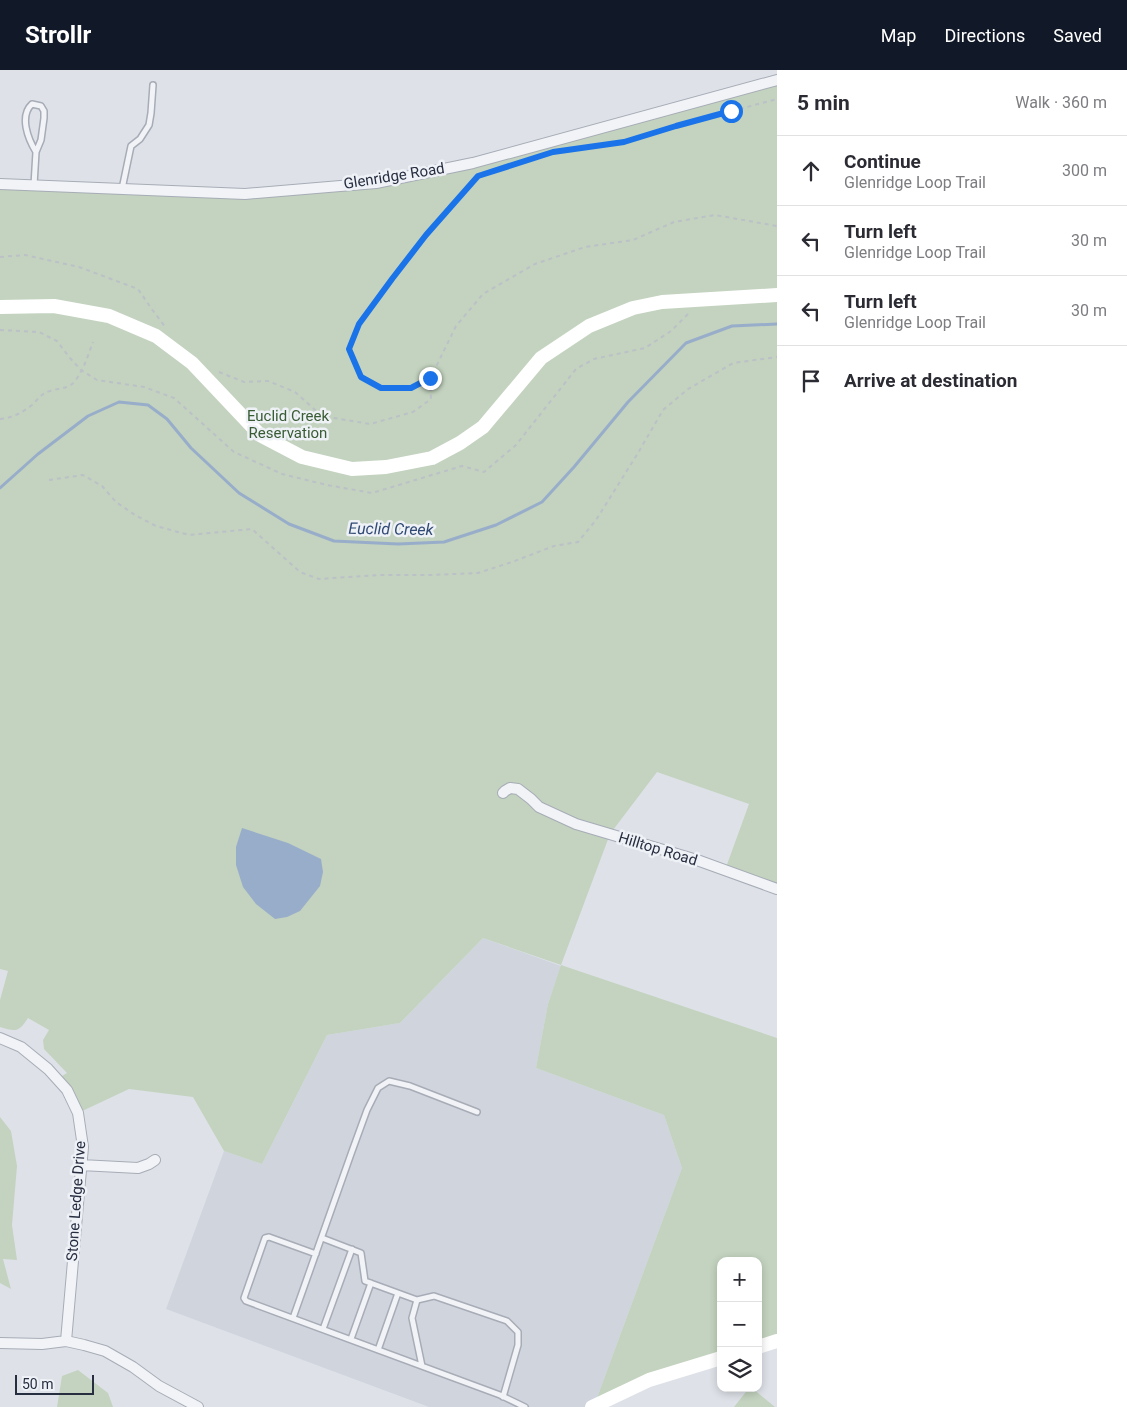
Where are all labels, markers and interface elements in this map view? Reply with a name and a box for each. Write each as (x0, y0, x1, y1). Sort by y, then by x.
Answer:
text: Strollr (25, 21, 91, 49)
text: Map (881, 25, 916, 46)
text: Directions (944, 25, 1025, 46)
text: Saved (1053, 25, 1102, 46)
text: 5 min (797, 91, 850, 115)
text: Walk · 360 m (1015, 93, 1107, 112)
route start (720, 100, 743, 123)
text: Continue (844, 150, 921, 173)
icon: ahead (797, 157, 825, 185)
street label: Glenridge Road (342, 159, 446, 193)
text: 300 m (1062, 161, 1107, 180)
text: Glenridge Loop Trail (844, 173, 986, 192)
text: Turn left (844, 220, 917, 243)
icon: left (797, 227, 825, 255)
text: 30 m (1071, 231, 1107, 250)
text: Glenridge Loop Trail (844, 243, 986, 262)
text: Turn left (844, 290, 917, 313)
icon: left (797, 297, 825, 325)
text: 30 m (1071, 301, 1107, 320)
text: Glenridge Loop Trail (844, 313, 986, 332)
route end (419, 367, 442, 390)
icon: arrive (797, 367, 825, 395)
text: Arrive at destination (844, 369, 1017, 392)
park label: Euclid Creek Reservation (247, 407, 330, 442)
water label: Euclid Creek (348, 519, 435, 539)
street label: Hilltop Road (616, 828, 700, 870)
street label: Stone Ledge Drive (63, 1140, 89, 1262)
map controls (717, 1257, 762, 1392)
button: + (717, 1257, 762, 1302)
button: − (717, 1302, 762, 1347)
button: layers (717, 1347, 762, 1392)
scale bar (15, 1372, 94, 1395)
text: 50 m (22, 1376, 54, 1392)

